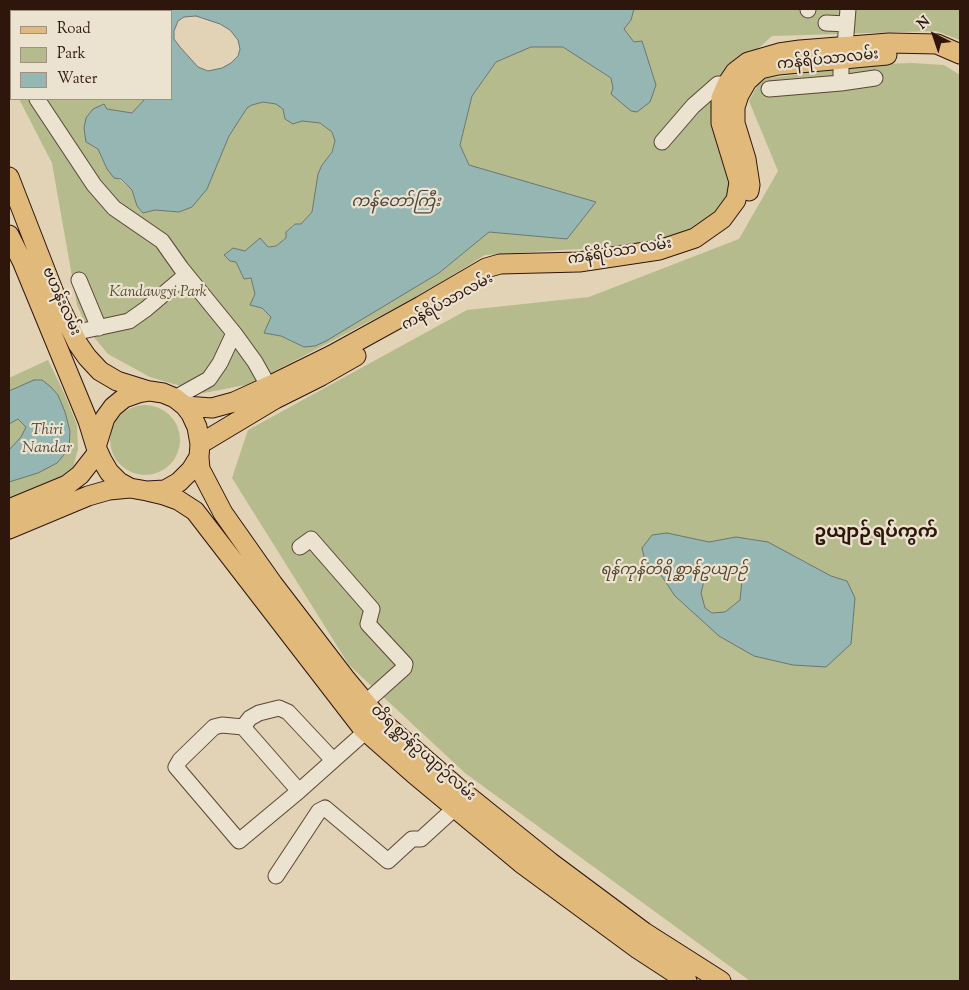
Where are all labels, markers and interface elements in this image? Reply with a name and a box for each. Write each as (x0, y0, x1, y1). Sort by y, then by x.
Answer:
legend (10, 10, 172, 100)
north arrow (909, 10, 959, 60)
text: N (913, 12, 935, 35)
text: Road (57, 19, 91, 40)
text: Park (57, 44, 86, 65)
street label: ကန်ရိပ်သာလမ်း (776, 47, 880, 75)
text: Water (57, 69, 97, 90)
water label: ကန်တော်ကြီး (351, 193, 441, 213)
street label: ကန်ရိပ်သာ လမ်း (567, 236, 673, 270)
street label: ဗဟန်းလမ်း (37, 265, 83, 339)
street label: ကန်ရိပ်သာလမ်း (399, 270, 497, 336)
park label: Kandawgyi Park (109, 284, 207, 302)
water label: Thiri Nandar (22, 421, 72, 459)
district label: ဥယျာဉ်ရပ်ကွက် (814, 523, 938, 545)
park label: ရန်ကုန်တိရိစ္ဆာန်ဥယျာဉ် (600, 562, 748, 580)
street label: တိရစ္ဆာန်ဥယျာဉ်လမ်း (366, 702, 478, 806)

